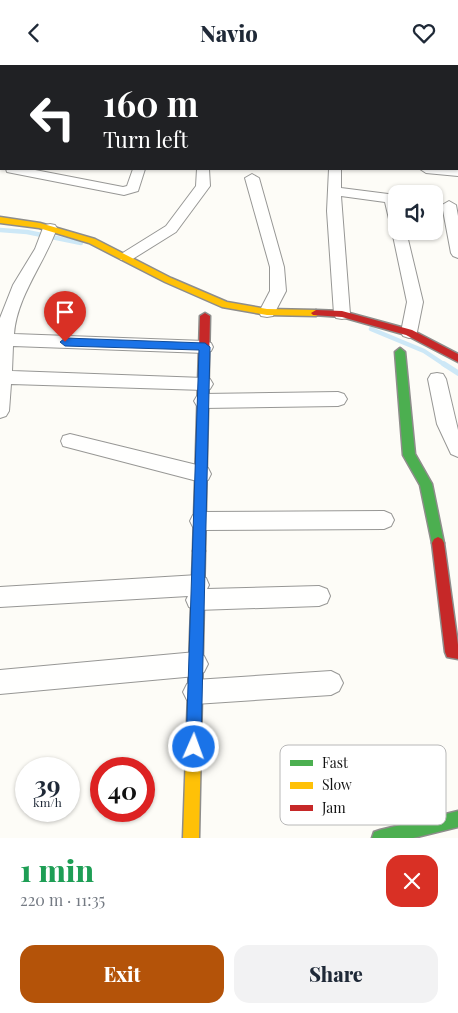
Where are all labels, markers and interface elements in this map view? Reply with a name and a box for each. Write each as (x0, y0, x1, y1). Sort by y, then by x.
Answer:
text: Navio (200, 18, 258, 48)
icon: back (20, 19, 48, 47)
icon: heart (410, 19, 438, 47)
text: 160 m (103, 79, 198, 126)
icon: left (20, 85, 85, 150)
text: Turn left (103, 124, 188, 154)
map controls (388, 185, 443, 240)
button: sound (388, 185, 443, 240)
pin (44, 291, 86, 342)
icon: arrive (51, 298, 79, 326)
position arrow (167, 720, 219, 772)
legend (280, 745, 446, 825)
text: Fast (322, 753, 349, 772)
speed limit sign: 40 (90, 757, 155, 822)
text: 39 (34, 767, 61, 800)
text: Slow (322, 775, 352, 794)
text: km/h (33, 794, 62, 810)
text: Jam (321, 798, 346, 817)
text: 1 min (20, 850, 94, 890)
button: close (386, 855, 438, 907)
text: 220 m · 11:35 (20, 889, 105, 910)
button: Exit (20, 945, 224, 1003)
button: Share (234, 945, 438, 1003)

